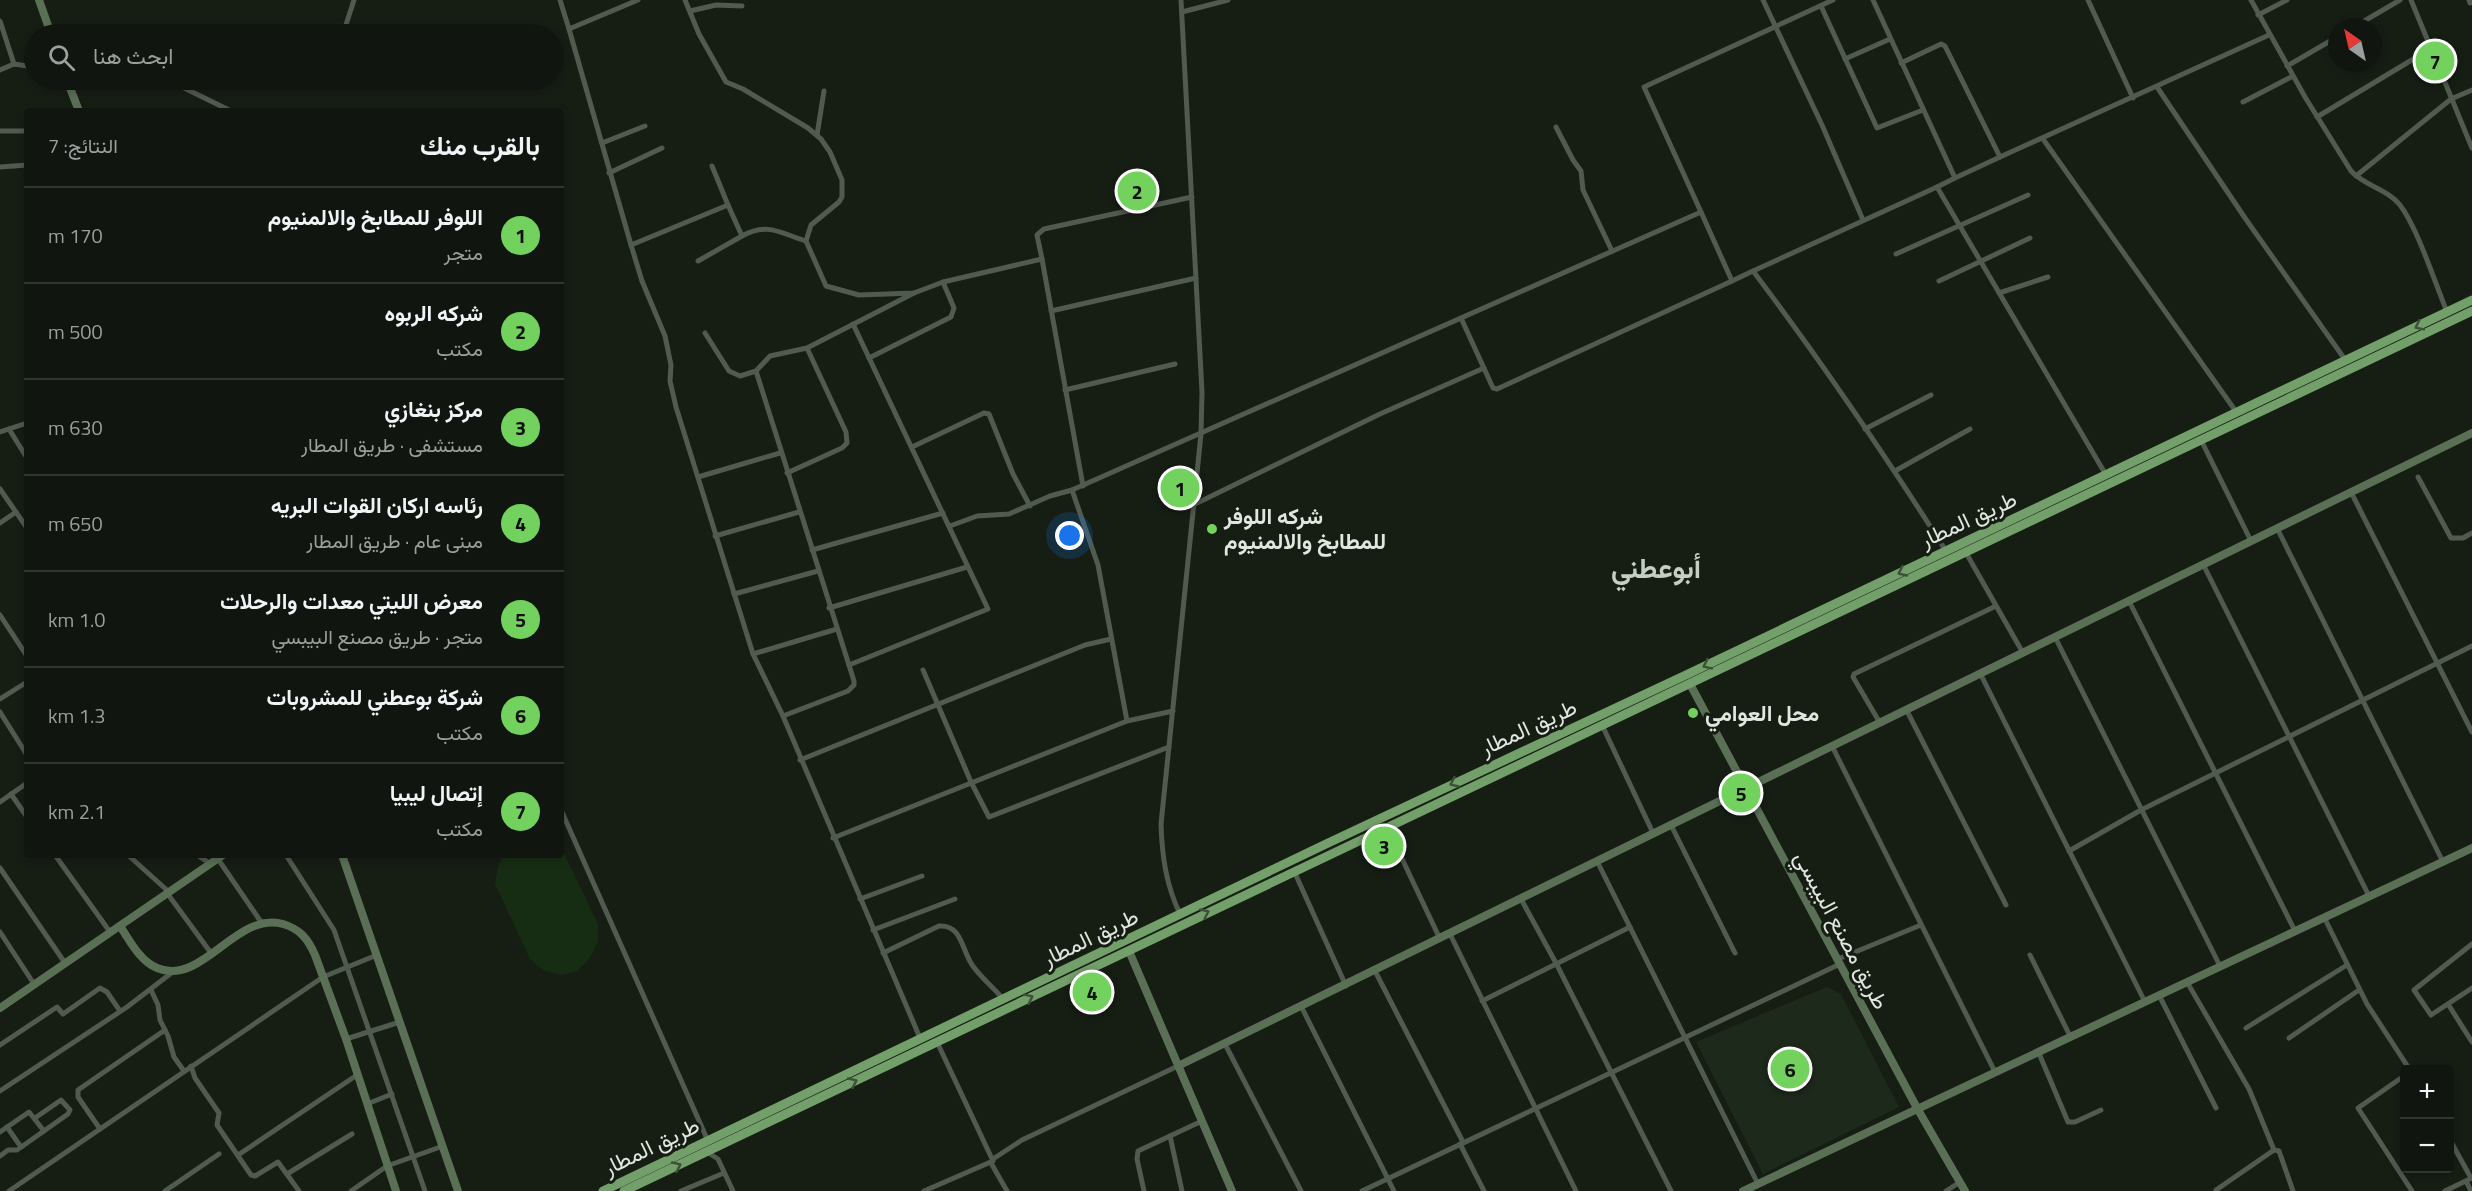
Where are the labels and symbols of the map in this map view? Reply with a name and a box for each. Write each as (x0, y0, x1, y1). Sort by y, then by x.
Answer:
north arrow (2328, 18, 2382, 72)
pin: 7 (2416, 38, 2454, 84)
pin: 2 (1118, 168, 1156, 213)
one-way arrow (2415, 318, 2426, 330)
pin: 1 (1160, 466, 1200, 510)
street label: طريق المطار (1913, 482, 2022, 557)
place label: شركه اللوفر للمطابخ والالمنيوم (1223, 499, 1386, 558)
your location (1055, 521, 1084, 550)
marker: شركه اللوفر للمطابخ والالمنيوم (1205, 522, 1219, 536)
district label: أبوعطني (1611, 546, 1701, 592)
one-way arrow (1897, 564, 1908, 576)
one-way arrow (1702, 658, 1713, 670)
street label: طريق المطار (1473, 690, 1582, 765)
place label: محل العوامي (1705, 696, 1819, 732)
marker: محل العوامي (1686, 706, 1700, 720)
pin: 5 (1722, 770, 1760, 816)
one-way arrow (1450, 776, 1461, 788)
pin: 3 (1364, 824, 1404, 868)
street label: طريق مصنع البيبسي (1784, 845, 1898, 1016)
street label: طريق المطار (1035, 899, 1144, 975)
one-way arrow (1198, 909, 1209, 921)
pin: 4 (1072, 970, 1112, 1014)
one-way arrow (1023, 994, 1034, 1006)
pin: 6 (1770, 1046, 1810, 1092)
one-way arrow (847, 1078, 858, 1090)
street label: طريق المطار (596, 1108, 705, 1184)
one-way arrow (671, 1161, 682, 1173)

